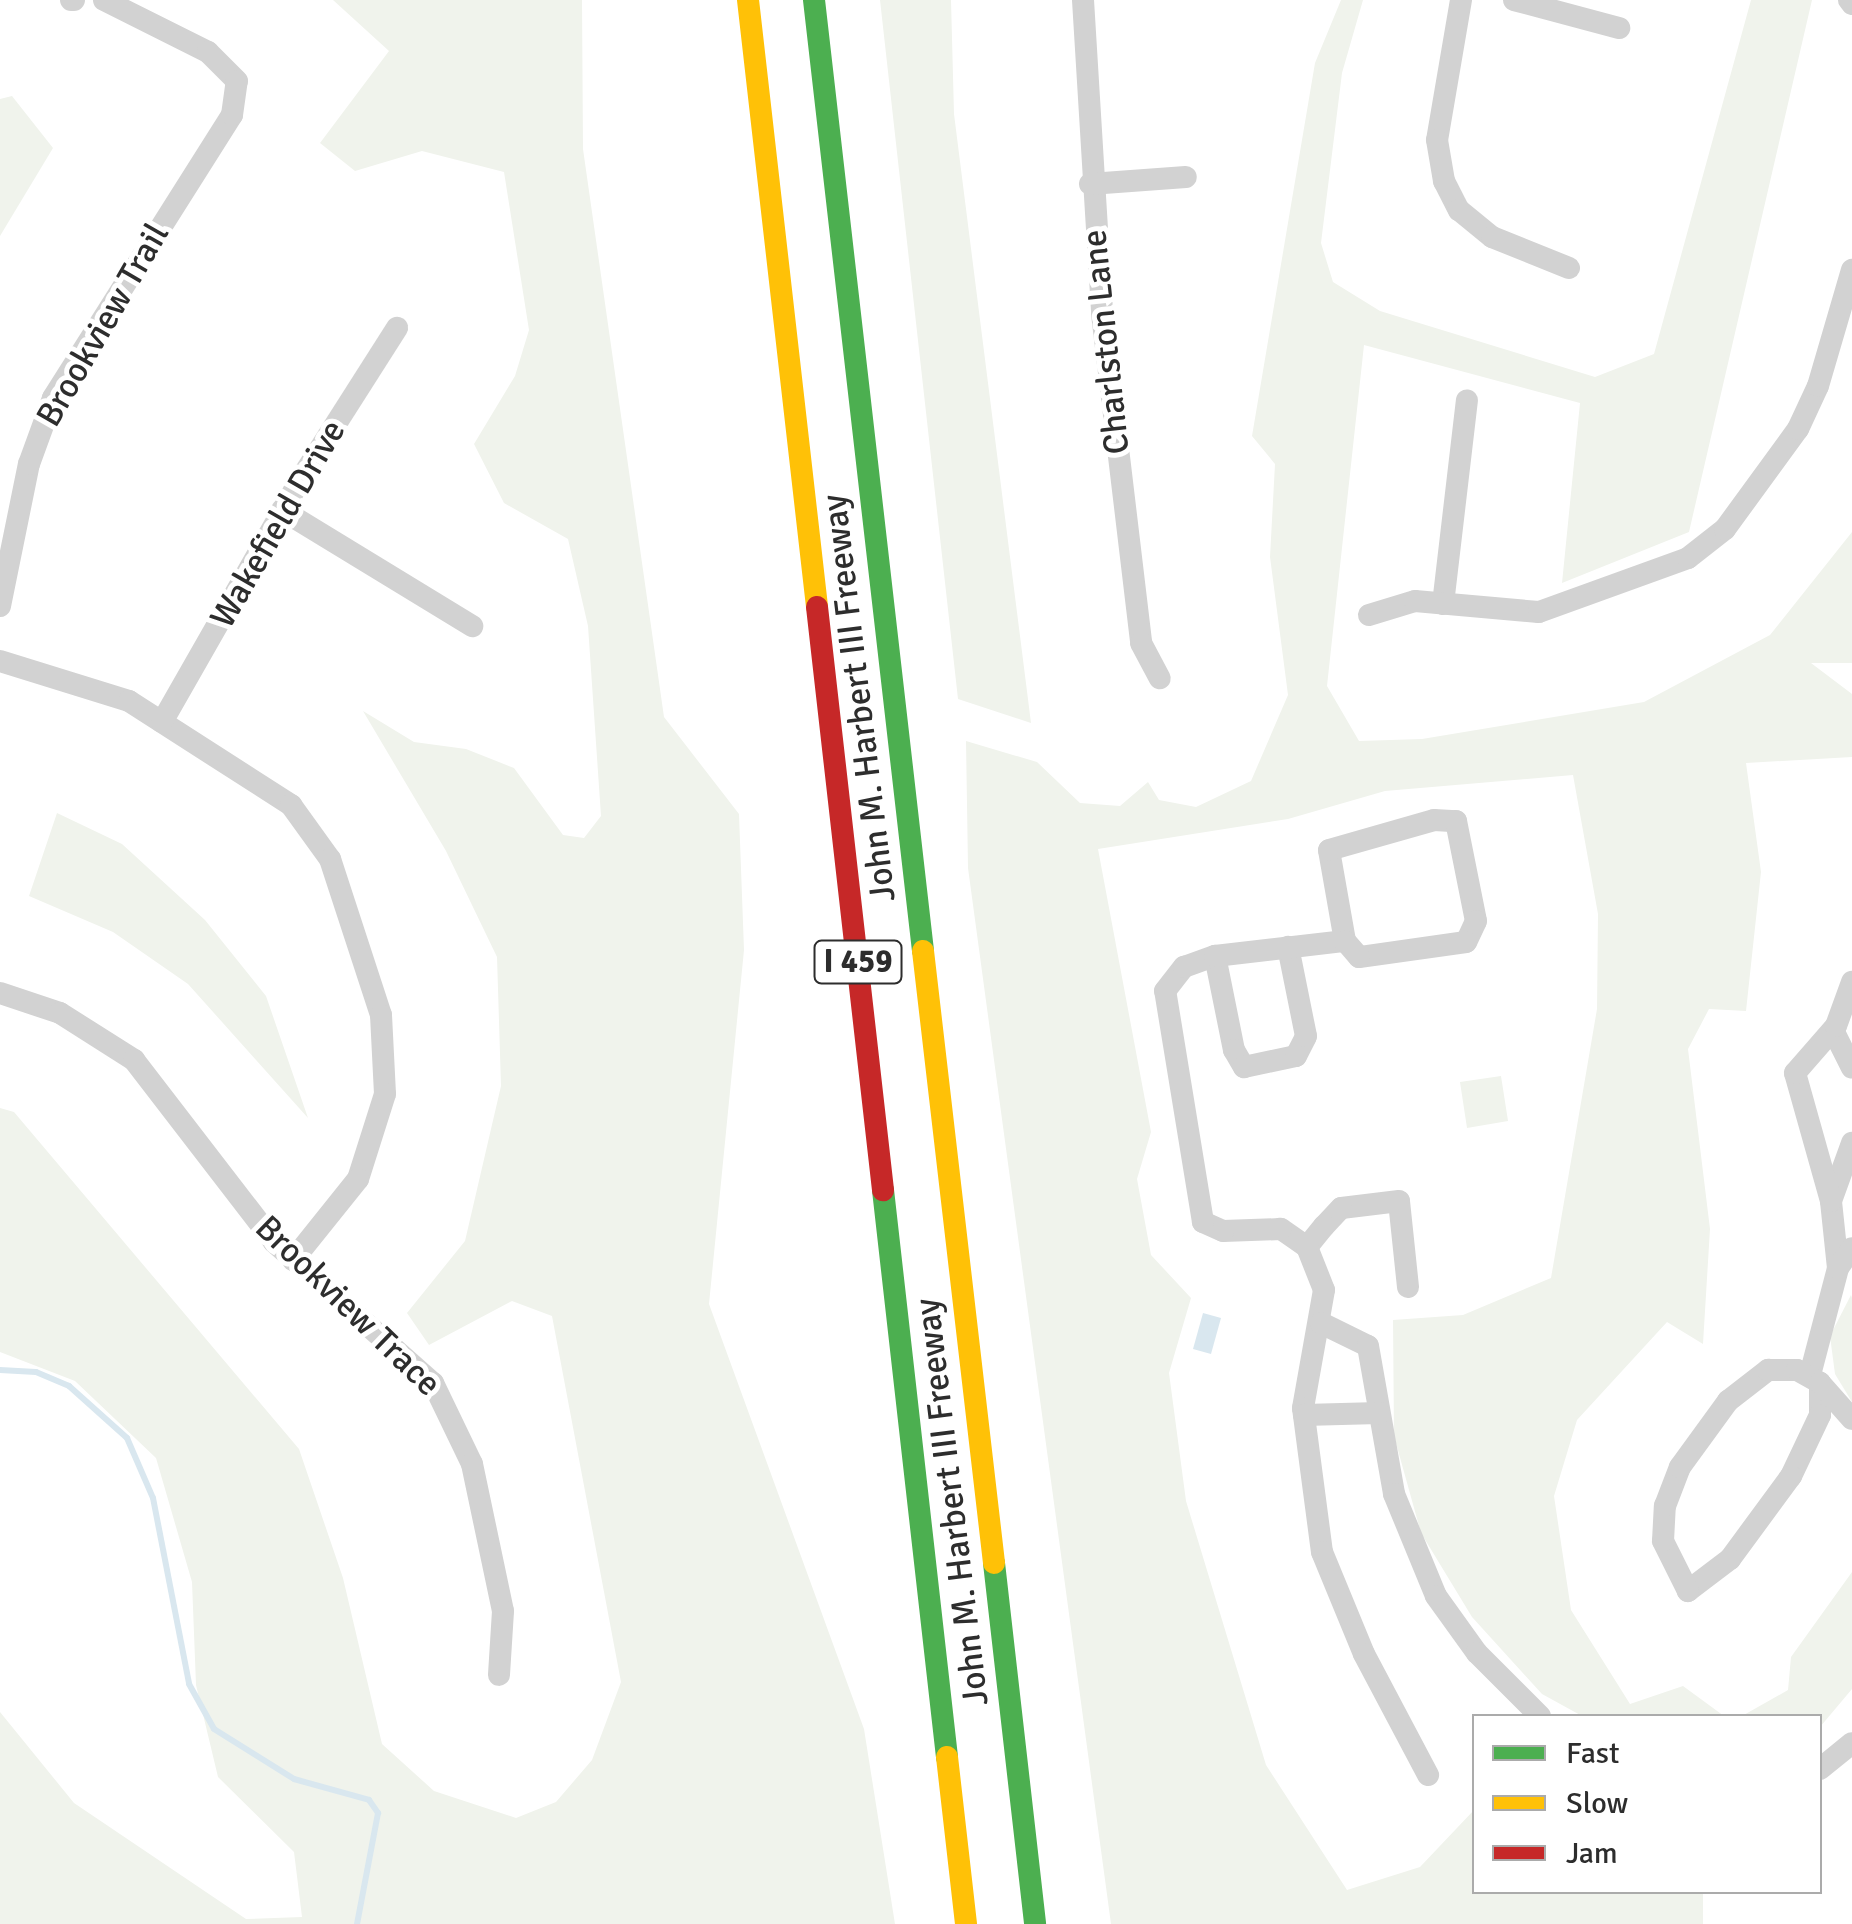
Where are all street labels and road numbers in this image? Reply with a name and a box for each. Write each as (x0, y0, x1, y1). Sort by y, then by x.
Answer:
street label: Brookview Trail (28, 216, 178, 434)
street label: Charlston Lane (1073, 228, 1139, 456)
street label: Wakefield Drive (202, 413, 354, 635)
street label: John M. Harbert III Freeway (813, 492, 905, 904)
road number: I 459 (813, 935, 903, 989)
street label: Brookview Trace (247, 1207, 449, 1405)
street label: John M. Harbert III Freeway (906, 1296, 998, 1708)

